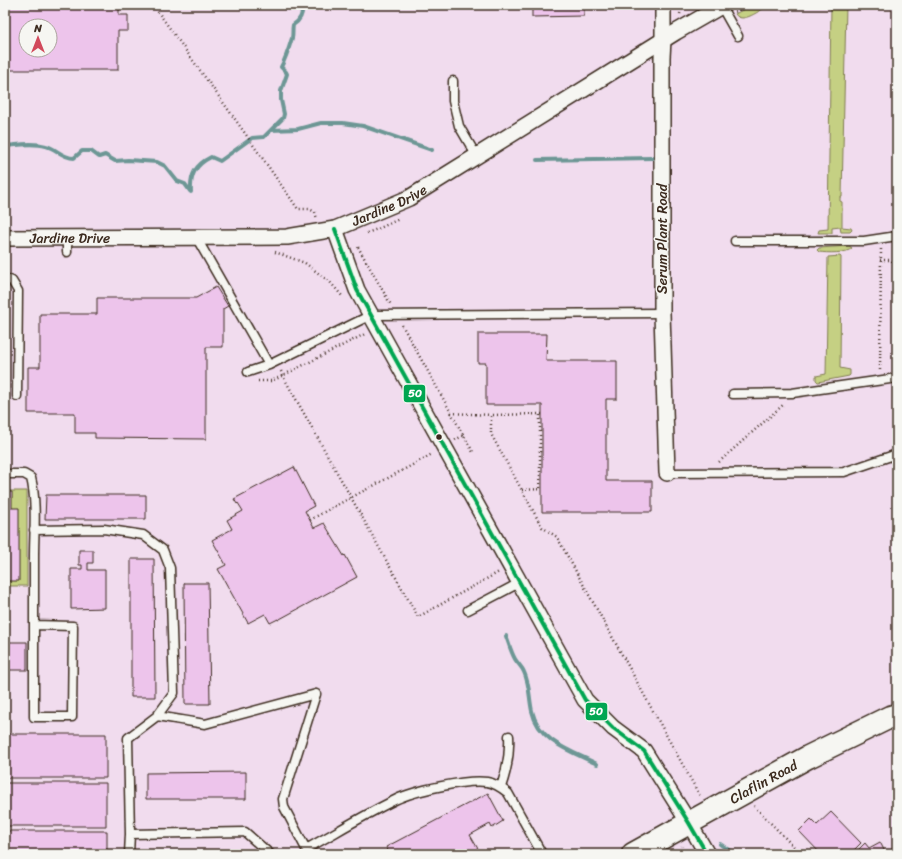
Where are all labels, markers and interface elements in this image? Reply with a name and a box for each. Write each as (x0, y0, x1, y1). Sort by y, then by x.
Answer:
north arrow (18, 18, 58, 58)
text: N (33, 19, 42, 38)
street label: Jardine Drive (347, 177, 432, 234)
street label: Serum Plant Road (650, 182, 675, 294)
street label: Jardine Drive (29, 225, 110, 250)
line badge: 50 (403, 384, 426, 403)
text: 50 (408, 384, 422, 403)
unlabelled marker (434, 432, 444, 442)
line badge: 50 (585, 702, 608, 721)
text: 50 (589, 702, 603, 721)
street label: Claflin Road (725, 752, 803, 811)

